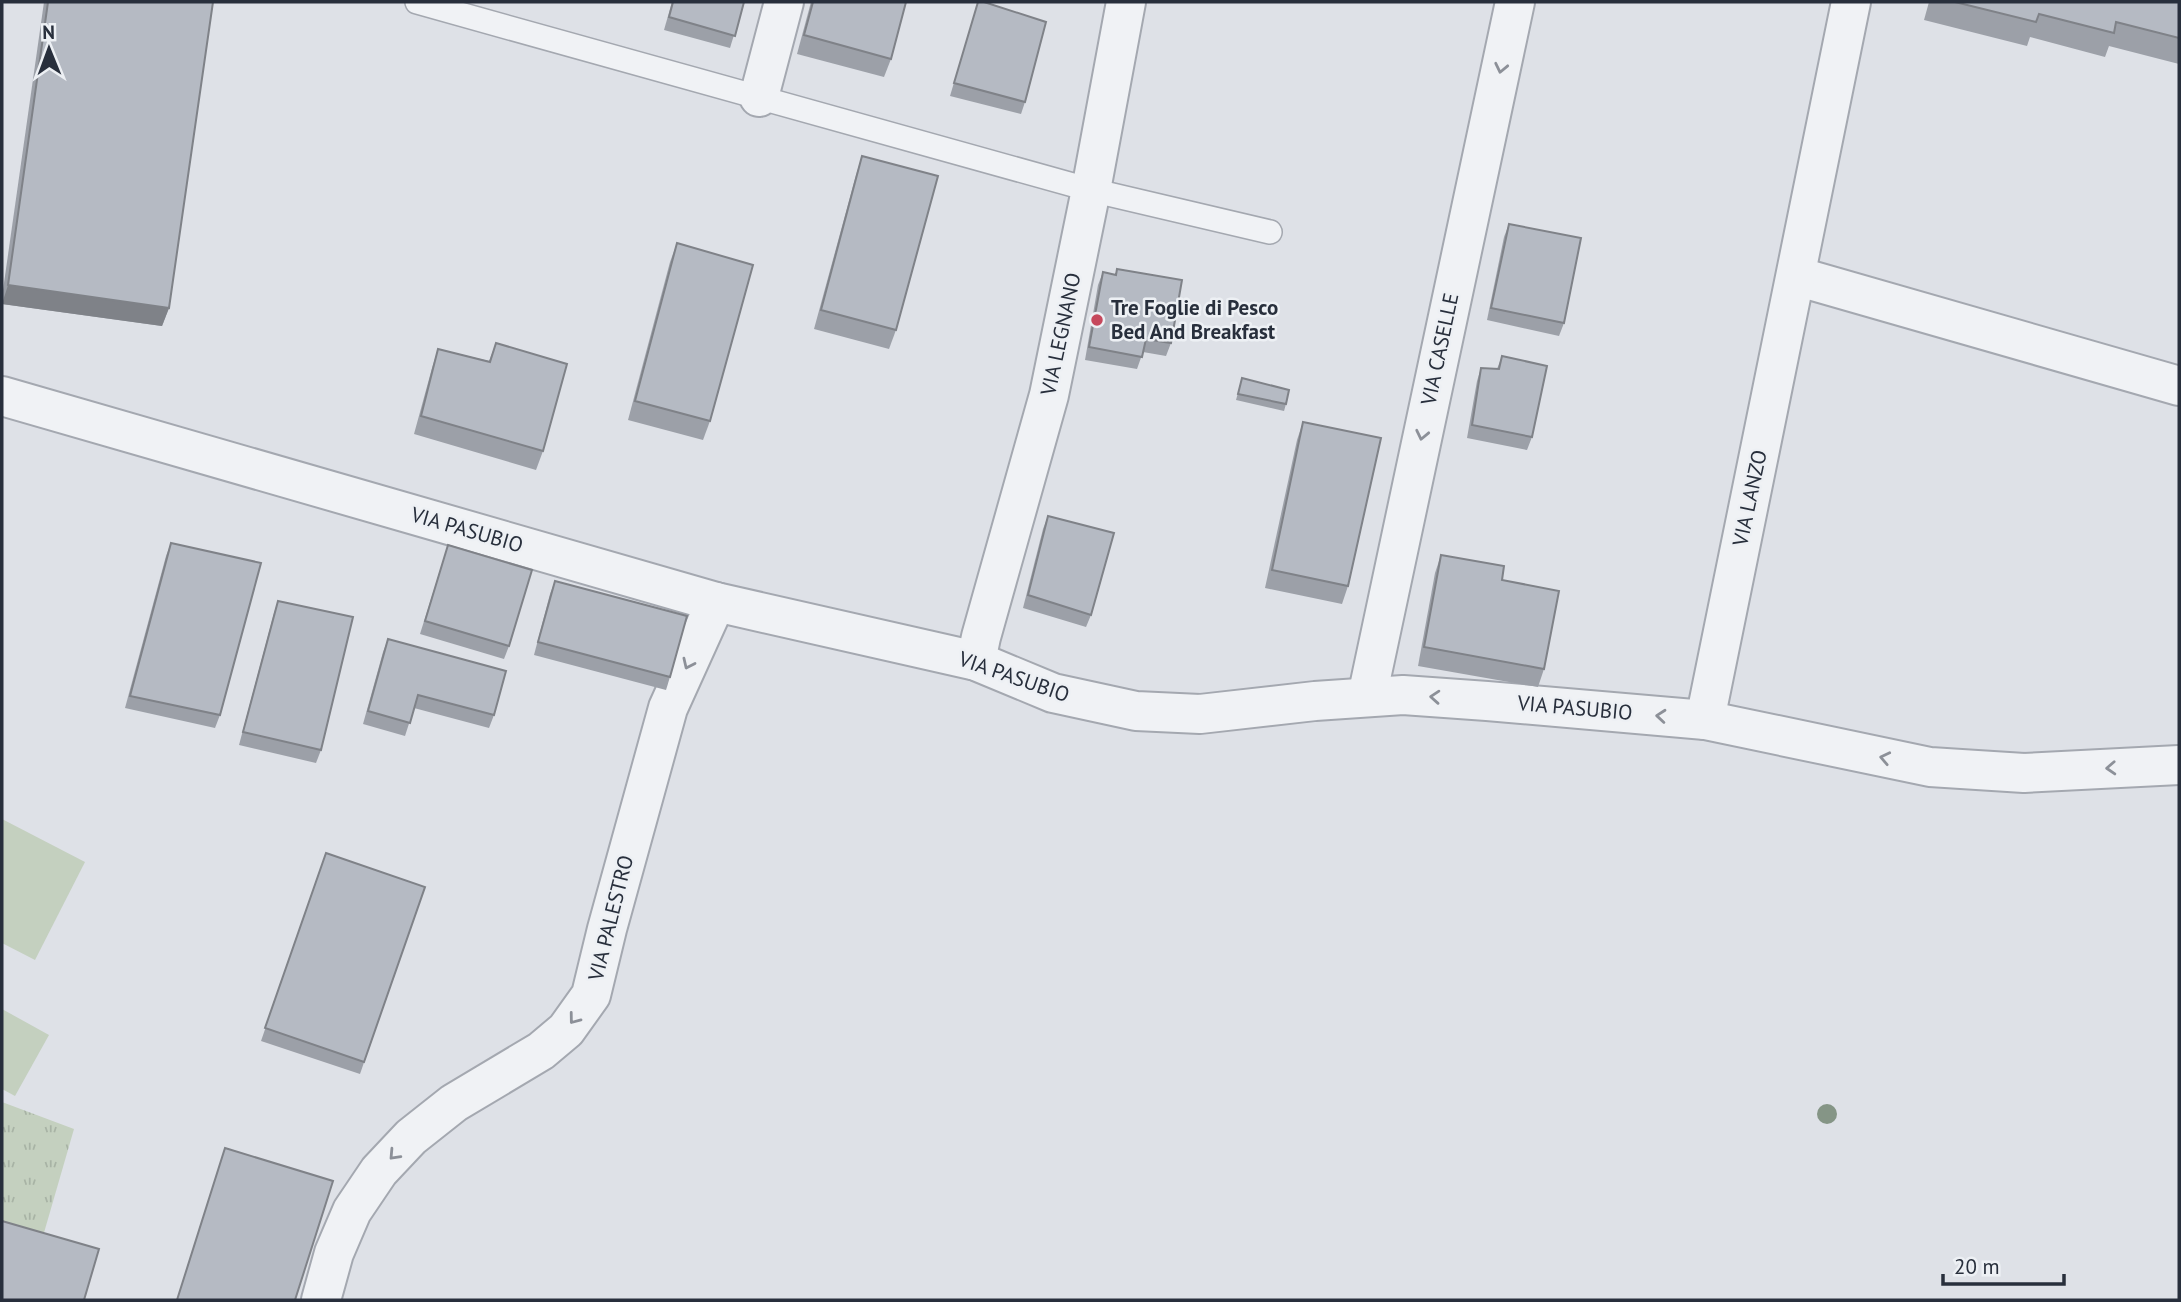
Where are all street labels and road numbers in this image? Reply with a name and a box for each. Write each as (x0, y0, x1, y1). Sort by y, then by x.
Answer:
street label: VIA LEGNANO (1034, 270, 1087, 399)
street label: VIA CASELLE (1414, 290, 1465, 409)
street label: VIA LANZO (1726, 447, 1773, 550)
street label: VIA PASUBIO (407, 500, 526, 558)
street label: VIA PASUBIO (954, 645, 1073, 708)
street label: VIA PASUBIO (1515, 689, 1634, 726)
street label: VIA PALESTRO (582, 852, 639, 985)

